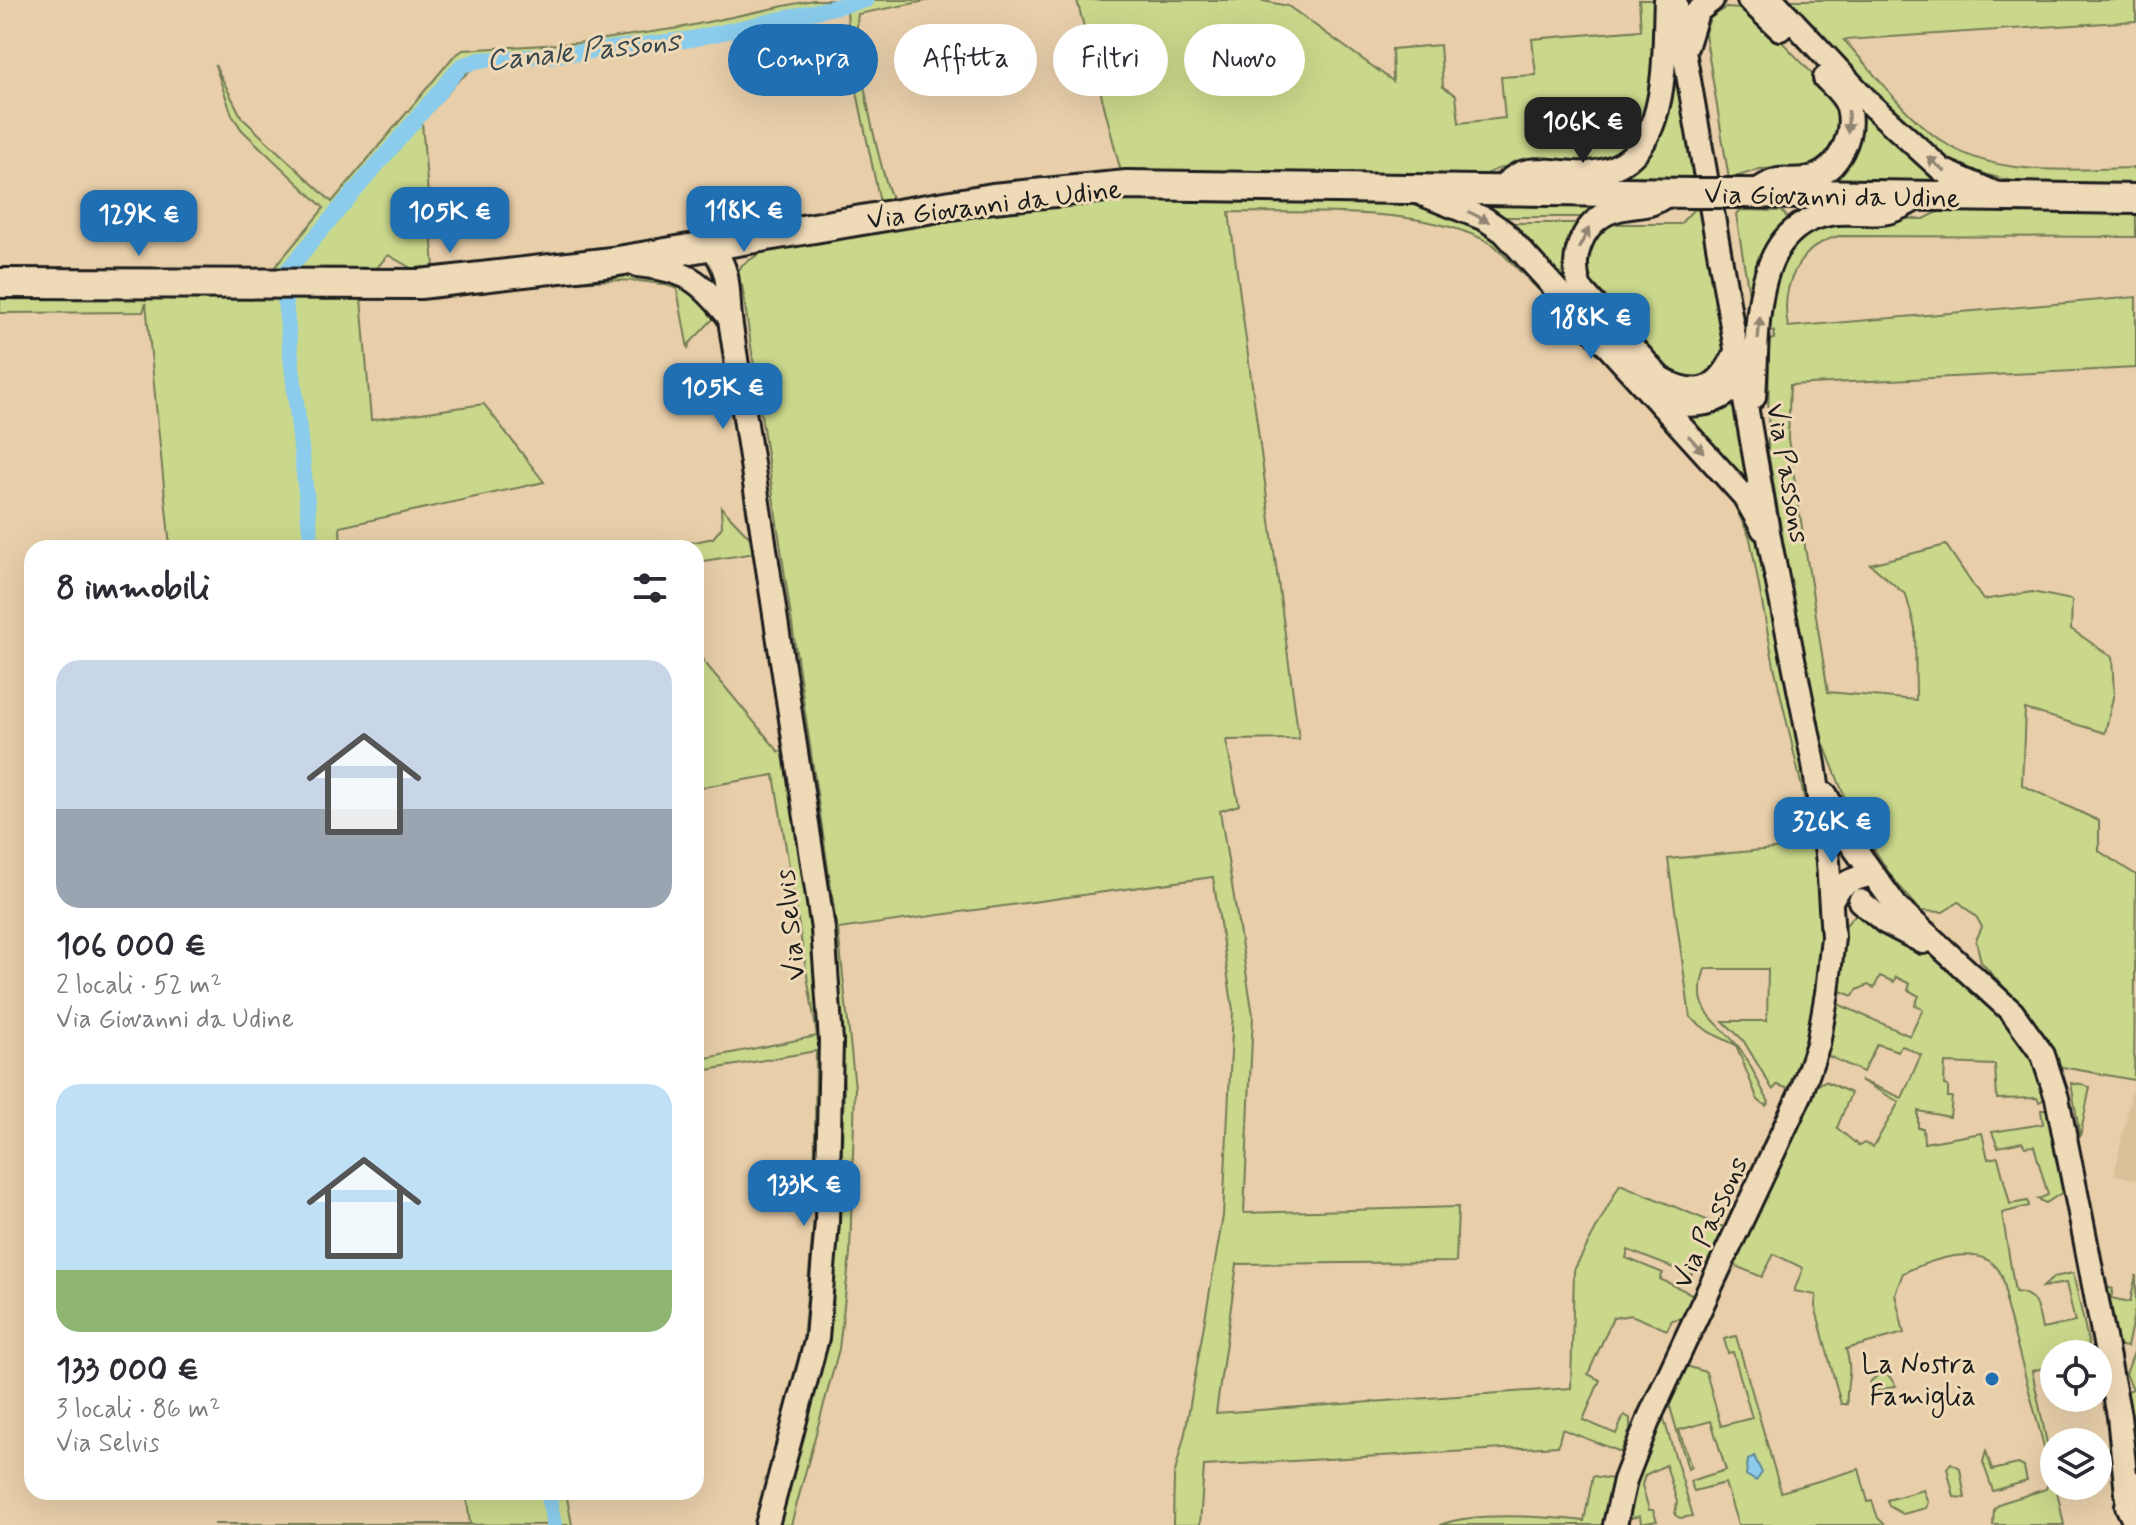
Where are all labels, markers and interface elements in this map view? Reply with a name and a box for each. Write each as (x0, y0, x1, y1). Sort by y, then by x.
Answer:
water label: Canale Passons (485, 22, 684, 81)
chip: Compra (728, 24, 878, 96)
chip: Affitta (894, 24, 1037, 96)
chip: Filtri (1053, 24, 1168, 96)
chip: Nuovo (1184, 24, 1305, 96)
pin: 106K € (1518, 97, 1648, 165)
text: 106K € (1542, 106, 1624, 140)
one-way arrow (1842, 110, 1854, 135)
one-way arrow (1925, 155, 1946, 172)
street label: Via Giovanni da Udine (865, 171, 1124, 239)
street label: Via Giovanni da Udine (1703, 177, 1960, 218)
pin: 118K € (679, 186, 809, 254)
pin: 105K € (385, 187, 515, 255)
pin: 129K € (74, 190, 204, 258)
text: 118K € (704, 195, 784, 229)
text: 105K € (408, 196, 492, 230)
text: 129K € (98, 199, 180, 233)
one-way arrow (1467, 210, 1490, 223)
one-way arrow (1578, 226, 1591, 249)
pin: 188K € (1526, 293, 1656, 361)
text: 188K € (1550, 302, 1632, 336)
one-way arrow (1753, 315, 1766, 340)
pin: 105K € (658, 363, 788, 431)
text: 105K € (681, 372, 765, 406)
street label: Via Passons (1756, 401, 1817, 546)
one-way arrow (1687, 434, 1705, 453)
text: 8 immobili (56, 566, 210, 611)
icon: filters (628, 566, 672, 610)
icon: home (292, 712, 436, 856)
pin: 326K € (1767, 797, 1897, 865)
text: 326K € (1792, 806, 1872, 840)
street label: Via Selvis (767, 867, 816, 982)
text: 106 000 € (56, 924, 206, 969)
text: 2 locali · 52 m² (56, 969, 222, 1003)
text: Via Giovanni da Udine (56, 1003, 294, 1037)
icon: home (292, 1136, 436, 1280)
street label: Via Passons (1665, 1151, 1758, 1295)
pin: 133K € (739, 1160, 869, 1228)
text: 133K € (766, 1169, 842, 1203)
map controls (2040, 1340, 2112, 1500)
button: locate (2040, 1340, 2112, 1412)
place label: La Nostra Famiglia (1861, 1347, 1976, 1418)
text: 133 000 € (56, 1348, 199, 1393)
marker: La Nostra Famiglia (1983, 1370, 2001, 1388)
text: 3 locali · 86 m² (56, 1393, 220, 1427)
text: Via Selvis (56, 1427, 160, 1461)
button: layers (2040, 1428, 2112, 1500)

